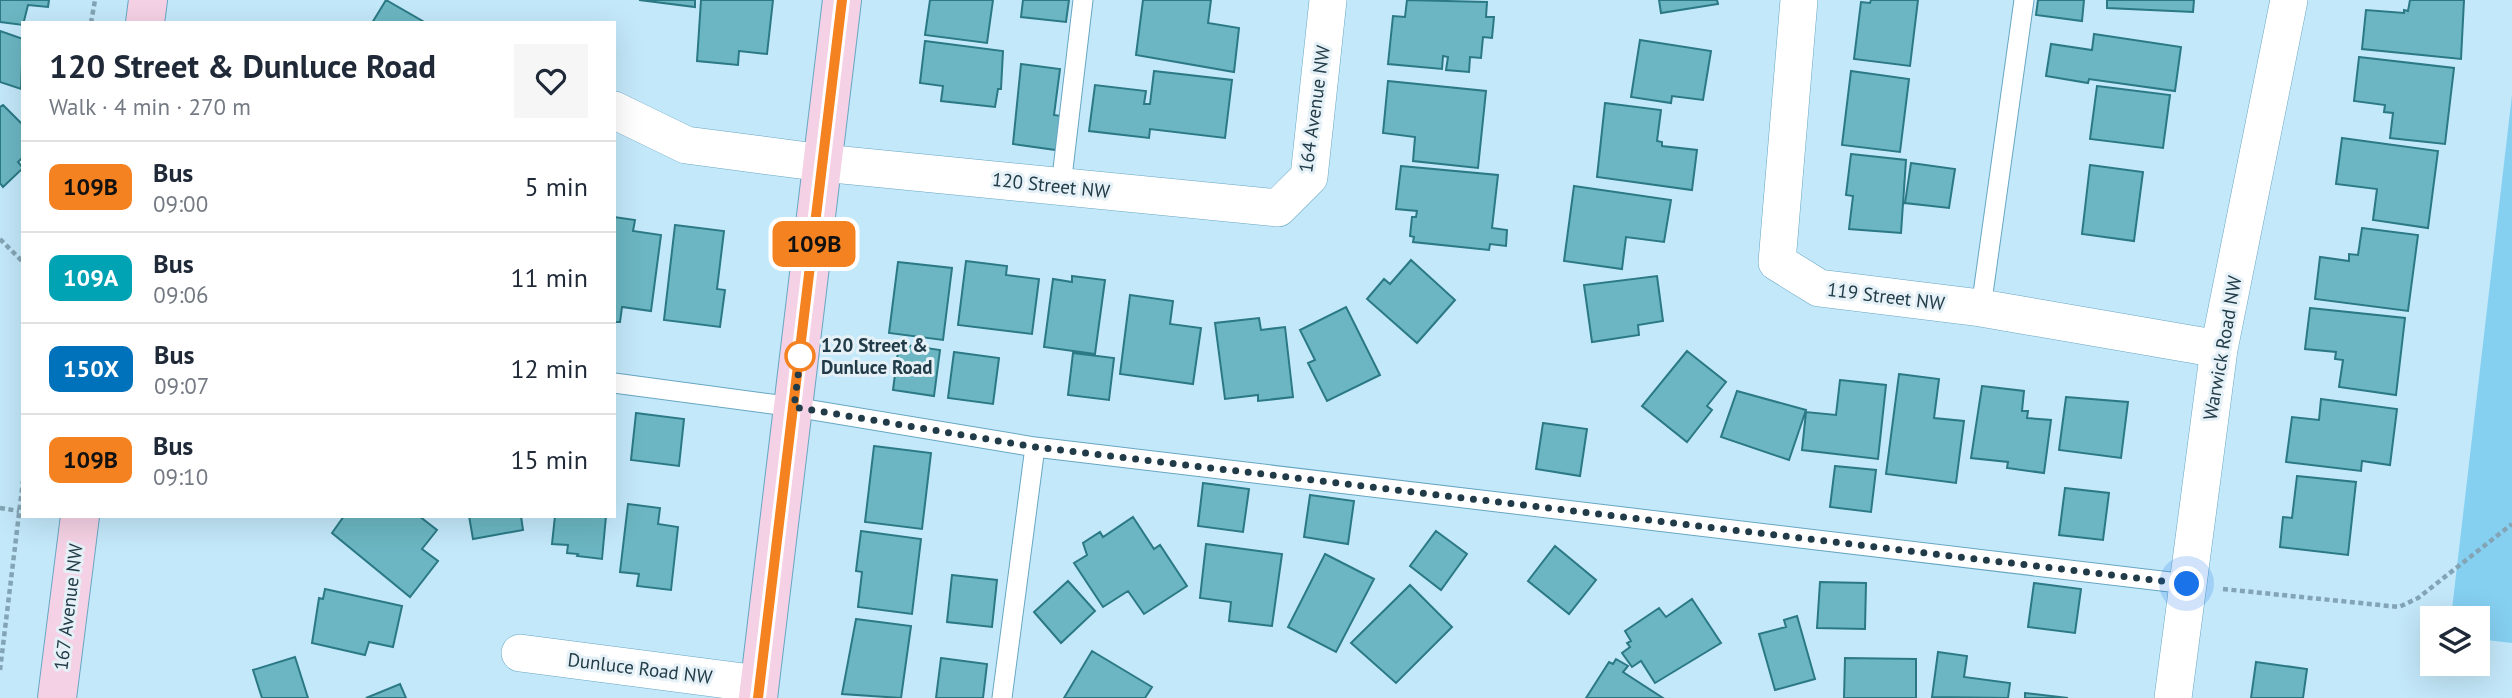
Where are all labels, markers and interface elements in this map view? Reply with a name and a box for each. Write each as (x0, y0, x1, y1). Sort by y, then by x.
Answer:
street label: 164 Avenue NW (1293, 43, 1335, 174)
text: 120 Street & Dunluce Road (49, 44, 436, 87)
button: heart (514, 44, 588, 118)
text: Walk · 4 min · 270 m (49, 92, 251, 121)
text: Bus (153, 156, 193, 189)
street label: 120 Street NW (991, 167, 1111, 203)
text: 5 min (525, 170, 588, 203)
text: 109B (63, 171, 118, 202)
text: 09:00 (153, 189, 208, 218)
line badge: 109B (765, 221, 863, 267)
text: 109B (786, 228, 842, 259)
text: Bus (153, 247, 194, 280)
text: 11 min (510, 261, 588, 294)
text: 109A (63, 262, 118, 293)
street label: Warwick Road NW (2198, 274, 2247, 422)
street label: 119 Street NW (1826, 277, 1946, 315)
text: 09:06 (153, 280, 209, 309)
place label: 120 Street & Dunluce Road (821, 333, 932, 379)
text: Bus (154, 338, 194, 371)
marker: 120 Street & Dunluce Road (785, 341, 815, 371)
text: 12 min (510, 352, 588, 385)
text: 150X (63, 353, 119, 384)
text: 09:07 (154, 371, 209, 400)
text: Bus (153, 429, 193, 462)
text: 15 min (510, 443, 588, 476)
text: 109B (63, 444, 118, 475)
text: 09:10 (153, 462, 208, 491)
street label: 167 Avenue NW (48, 542, 88, 672)
your location (2169, 566, 2204, 601)
map controls (2420, 606, 2490, 676)
button: layers (2420, 606, 2490, 676)
street label: Dunluce Road NW (566, 647, 714, 689)

